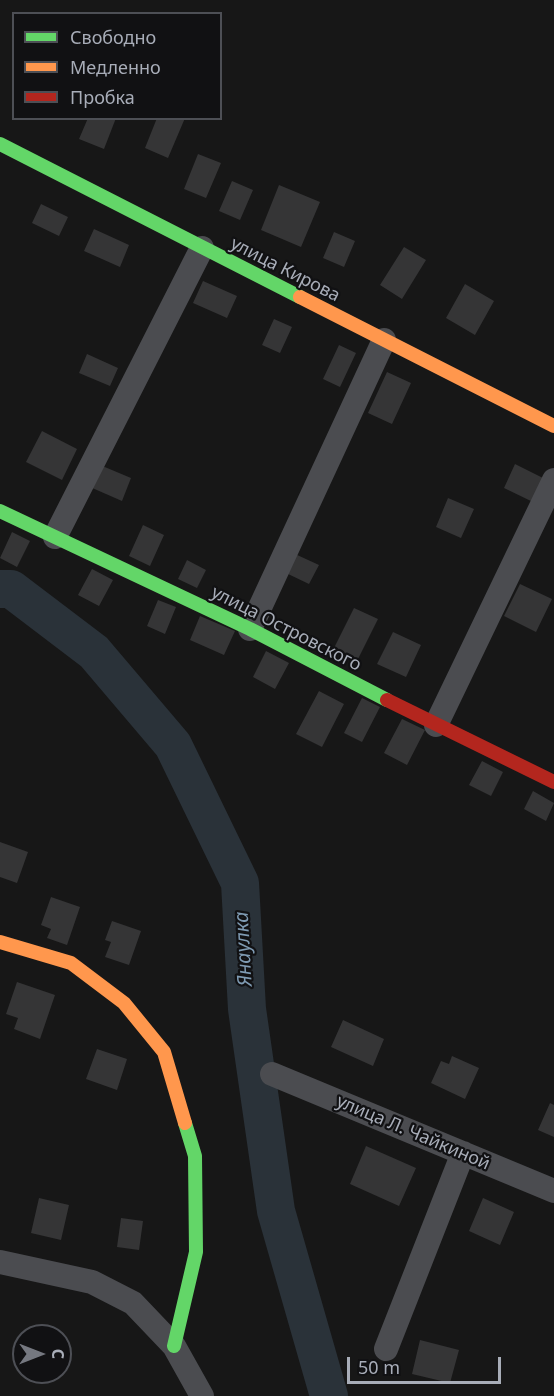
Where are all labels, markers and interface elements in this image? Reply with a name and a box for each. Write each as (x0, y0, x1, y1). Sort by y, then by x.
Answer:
legend (12, 12, 222, 120)
text: Свободно (70, 25, 156, 49)
text: Медленно (70, 55, 161, 79)
text: Пробка (70, 85, 135, 109)
street label: улица Кирова (227, 233, 343, 307)
street label: улица Островского (207, 582, 365, 676)
water label: Янаулка (230, 911, 258, 987)
street label: улица Л. Чайкиной (333, 1091, 493, 1175)
north arrow (12, 1324, 72, 1384)
scale bar (350, 1345, 504, 1383)
text: С (47, 1349, 69, 1359)
text: 50 m (358, 1355, 400, 1379)

